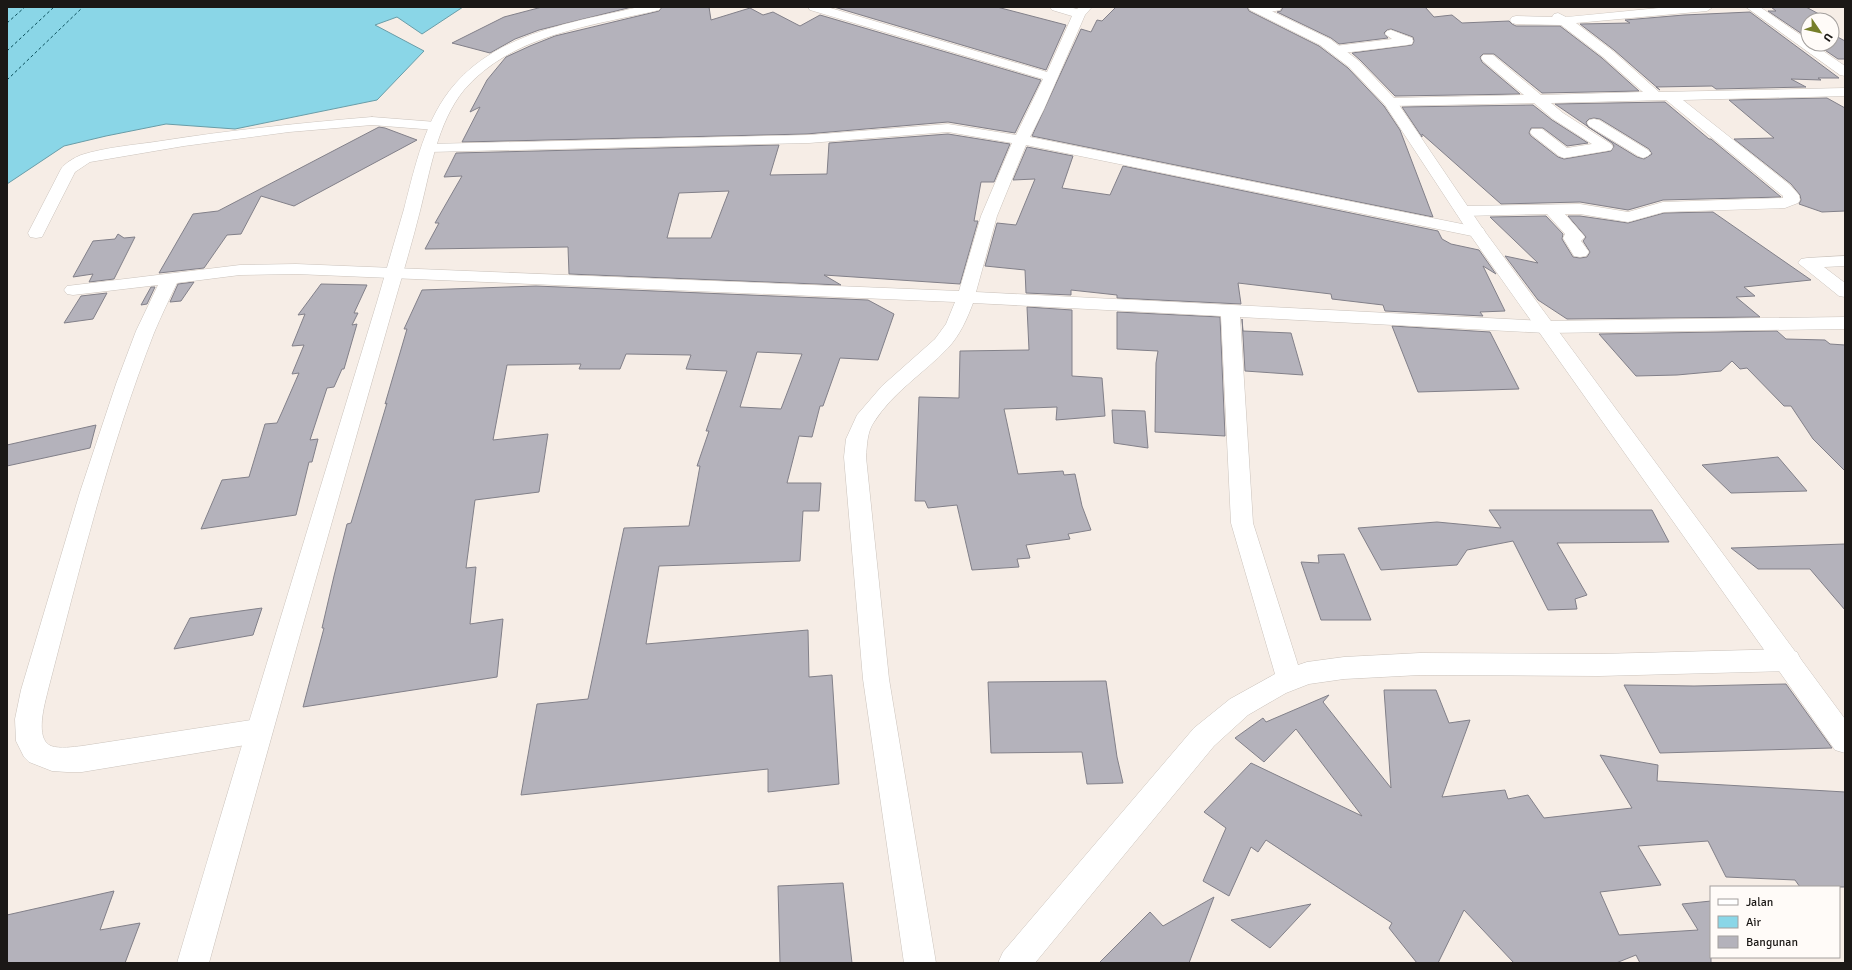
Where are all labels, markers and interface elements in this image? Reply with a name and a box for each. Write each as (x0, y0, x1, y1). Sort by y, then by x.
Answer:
north arrow (1800, 12, 1840, 52)
text: U (1820, 31, 1835, 44)
legend (1710, 886, 1840, 958)
text: Jalan (1746, 895, 1773, 910)
text: Air (1746, 915, 1762, 930)
text: Bangunan (1746, 935, 1798, 950)

